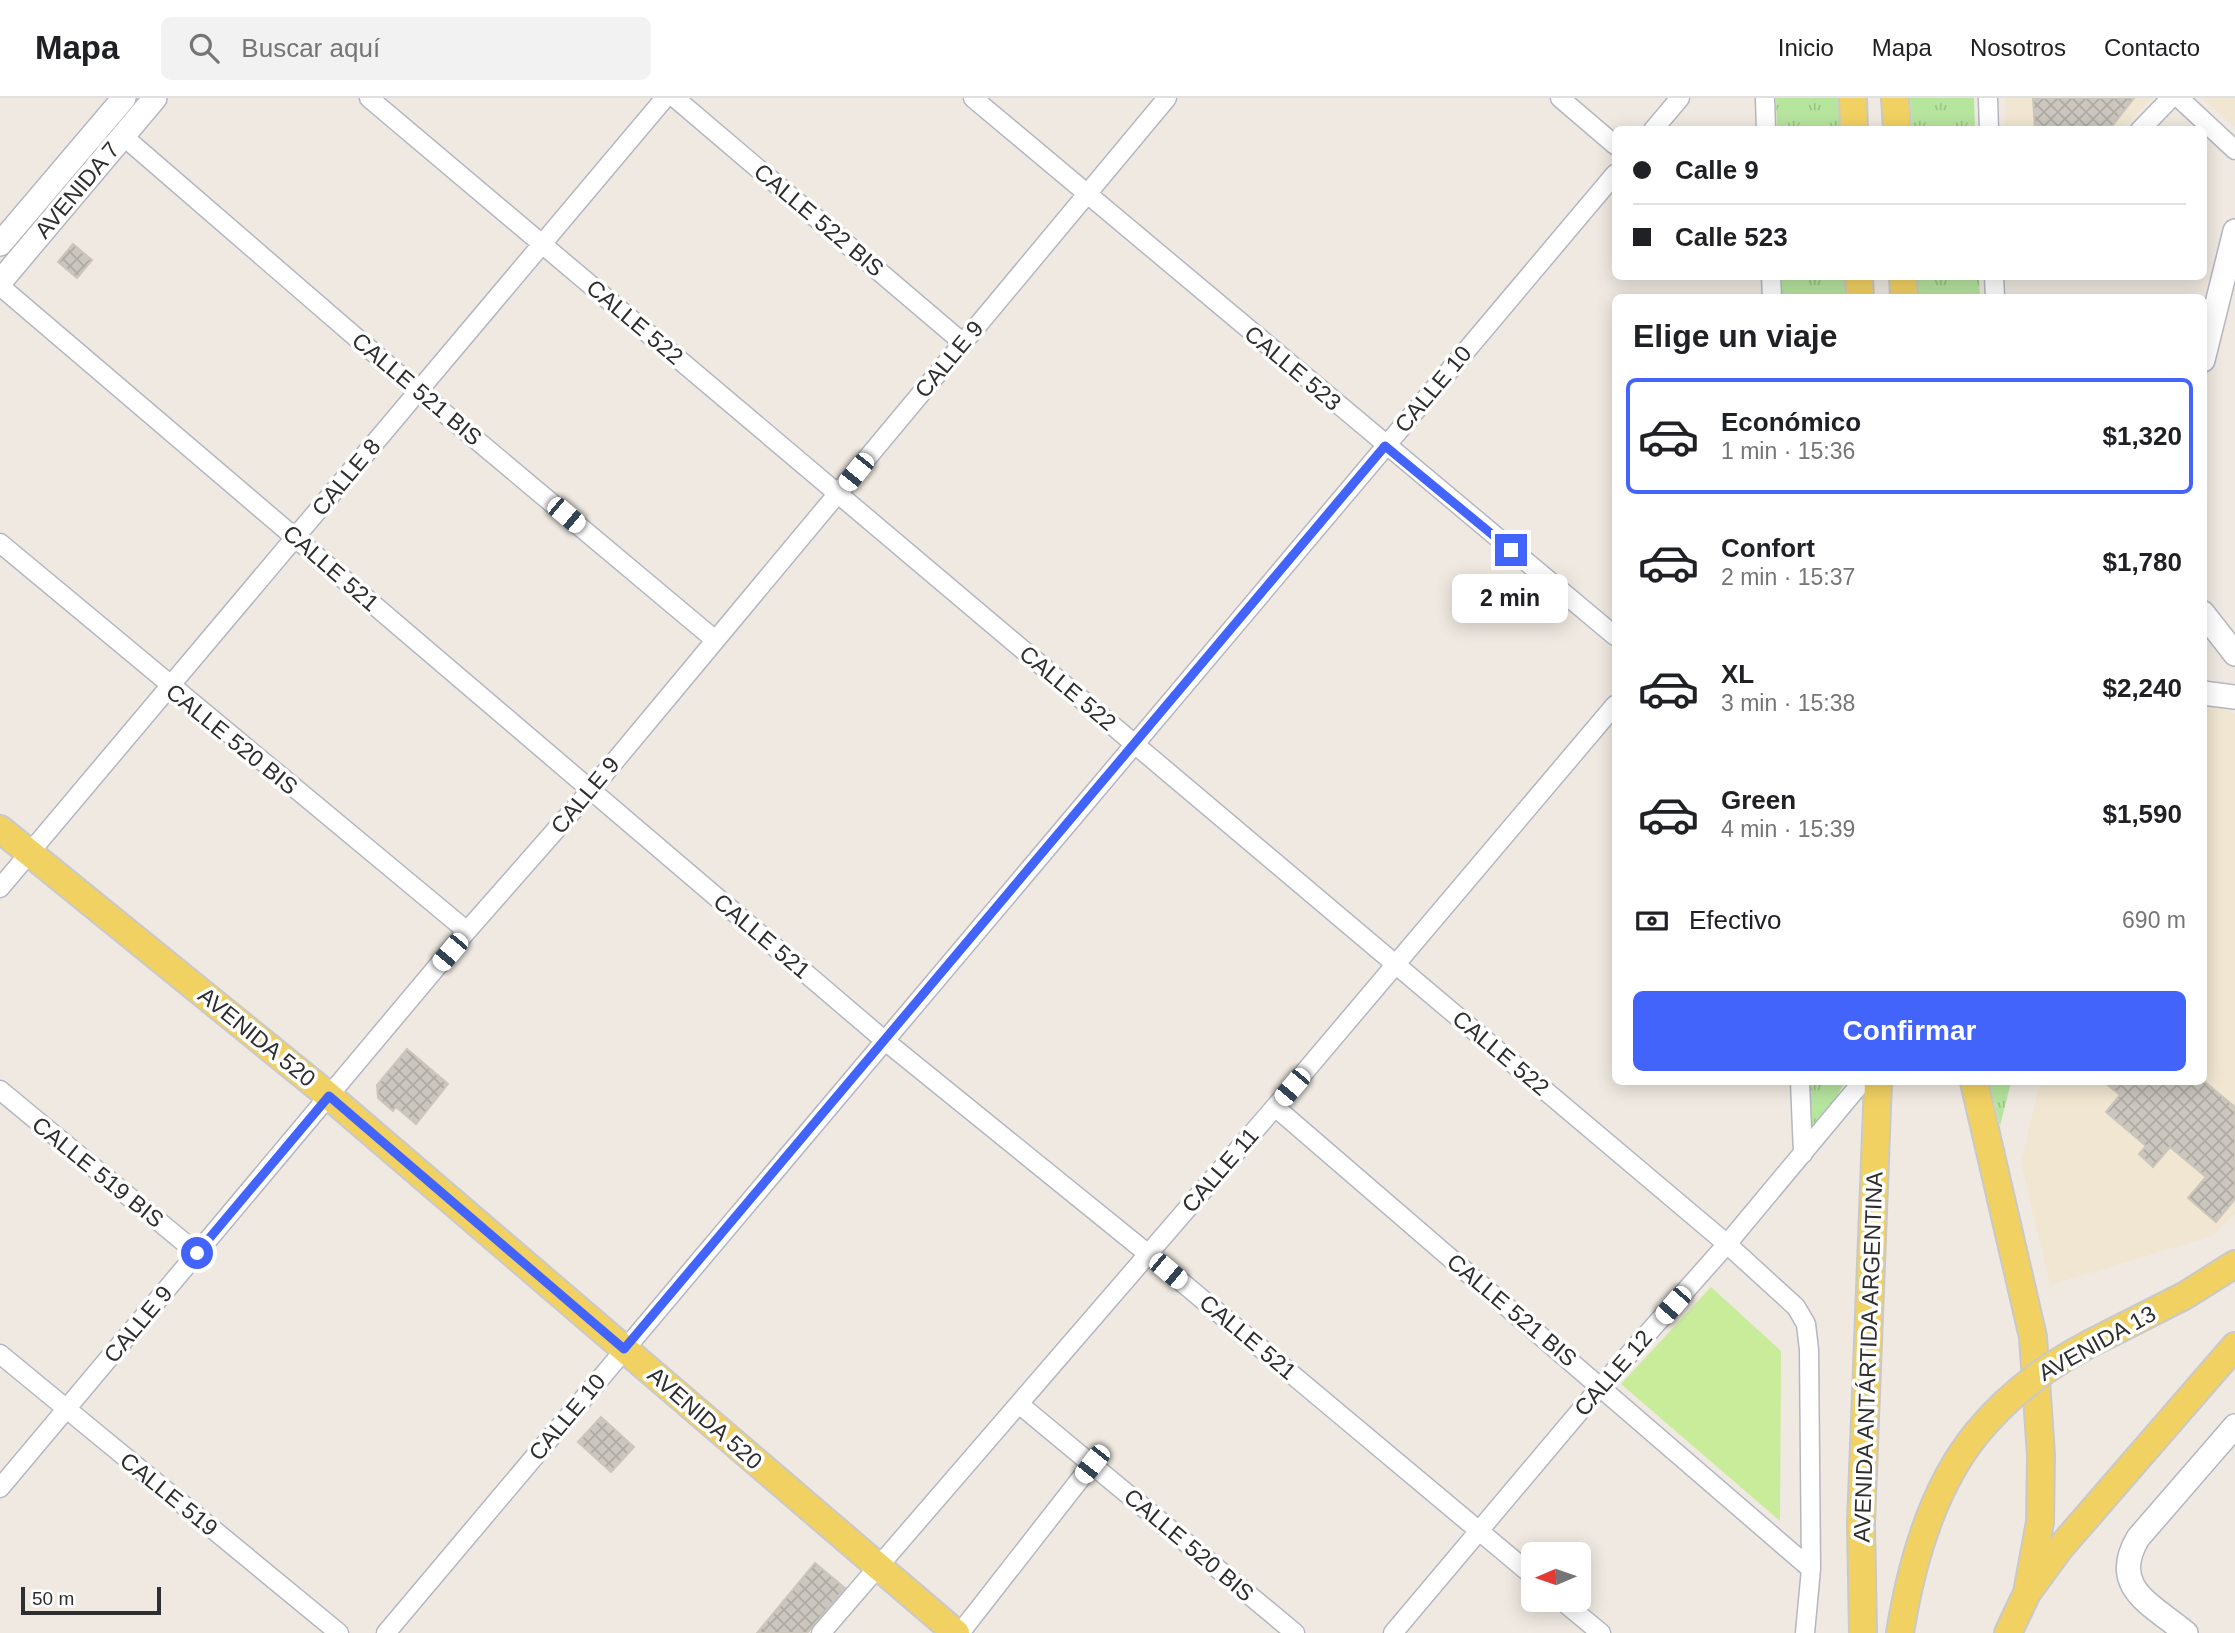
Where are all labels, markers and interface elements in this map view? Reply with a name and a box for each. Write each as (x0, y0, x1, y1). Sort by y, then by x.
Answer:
search box (161, 17, 651, 80)
text: Mapa (35, 29, 119, 66)
icon: search (185, 29, 223, 67)
text: Buscar aquí (241, 33, 380, 63)
text: Inicio (1778, 34, 1834, 61)
text: Mapa (1872, 34, 1932, 61)
text: Nosotros (1970, 34, 2066, 61)
text: Contacto (2104, 34, 2200, 61)
street label: AVENIDA 7 (29, 137, 125, 243)
text: Calle 9 (1675, 155, 1759, 185)
street label: CALLE 522 BIS (749, 158, 889, 282)
text: Calle 523 (1675, 222, 1788, 252)
street label: CALLE 522 (582, 274, 688, 370)
street label: CALLE 9 (909, 315, 989, 403)
text: Elige un viaje (1633, 318, 1838, 354)
street label: CALLE 523 (1240, 320, 1346, 416)
street label: CALLE 521 BIS (347, 327, 487, 451)
street label: CALLE 10 (1389, 340, 1477, 438)
icon: car (1637, 405, 1700, 468)
text: Económico (1721, 407, 1861, 437)
text: $1,320 (2102, 421, 2182, 451)
street label: CALLE 8 (306, 433, 386, 521)
text: 1 min · 15:36 (1721, 438, 1855, 464)
car (835, 449, 878, 495)
car (544, 493, 589, 537)
street label: CALLE 521 (278, 520, 384, 616)
icon: car (1637, 531, 1700, 594)
text: Confort (1721, 533, 1815, 563)
route end (1495, 534, 1527, 566)
text: $1,780 (2102, 547, 2182, 577)
text: 2 min · 15:37 (1721, 564, 1855, 590)
callout: 2 min (1453, 574, 1569, 624)
text: 2 min (1480, 585, 1540, 611)
street label: CALLE 522 (1015, 640, 1121, 736)
icon: car (1637, 657, 1700, 720)
text: XL (1721, 659, 1754, 689)
text: $2,240 (2102, 673, 2182, 703)
street label: CALLE 520 BIS (161, 678, 303, 800)
text: 3 min · 15:38 (1721, 690, 1855, 716)
street label: CALLE 9 (545, 751, 625, 839)
icon: car (1637, 783, 1700, 846)
text: Green (1721, 785, 1796, 815)
text: $1,590 (2102, 799, 2182, 829)
text: 4 min · 15:39 (1721, 816, 1855, 842)
street label: CALLE 521 (709, 888, 815, 984)
icon: cash (1633, 902, 1671, 940)
text: Efectivo (1689, 905, 1782, 935)
text: 690 m (2122, 907, 2186, 933)
car (429, 929, 472, 975)
street label: AVENIDA 520 (193, 982, 321, 1092)
button: Confirmar (1633, 991, 2186, 1071)
street label: CALLE 522 (1448, 1005, 1554, 1101)
car (1271, 1064, 1314, 1110)
street label: CALLE 519 BIS (27, 1111, 169, 1233)
street label: CALLE 11 (1176, 1123, 1264, 1217)
street label: AVENIDA ANTÁRTIDA ARGENTINA (1849, 1170, 1887, 1543)
route start (181, 1237, 213, 1269)
street label: CALLE 521 BIS (1442, 1248, 1582, 1372)
car (1146, 1249, 1191, 1293)
street label: CALLE 9 (98, 1280, 178, 1368)
car (1652, 1282, 1695, 1328)
street label: CALLE 521 (1195, 1289, 1301, 1385)
street label: AVENIDA 13 (2034, 1300, 2160, 1386)
street label: CALLE 12 (1569, 1325, 1657, 1421)
street label: AVENIDA 520 (643, 1361, 767, 1475)
street label: CALLE 10 (523, 1368, 611, 1466)
car (1071, 1441, 1114, 1487)
street label: CALLE 519 (115, 1447, 223, 1541)
street label: CALLE 520 BIS (1119, 1483, 1259, 1607)
north arrow (1521, 1542, 1591, 1612)
map controls (1521, 1542, 1591, 1612)
scale bar (21, 1584, 161, 1616)
text: 50 m (32, 1588, 74, 1609)

